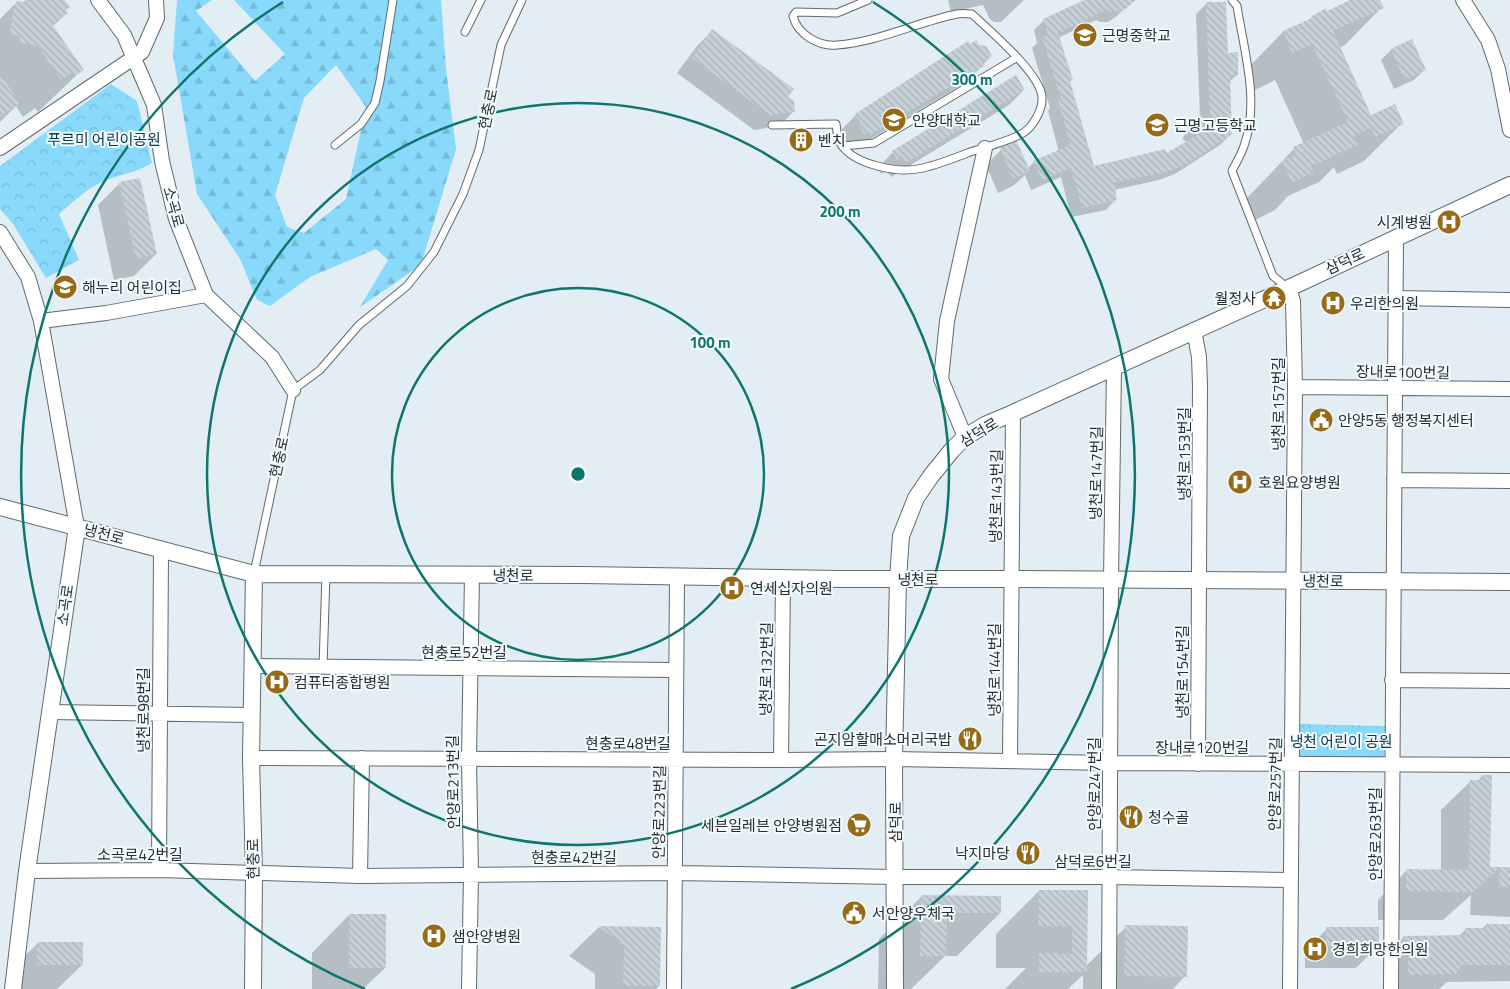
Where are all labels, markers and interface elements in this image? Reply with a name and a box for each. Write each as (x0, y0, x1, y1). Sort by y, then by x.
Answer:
school or university icon: 근명중학교 (1072, 22, 1098, 48)
place label: 근명중학교 (1102, 24, 1171, 47)
text: 300 m (951, 68, 993, 91)
street label: 현충로 (472, 86, 504, 132)
school or university icon: 안양대학교 (881, 107, 907, 133)
place label: 안양대학교 (912, 109, 981, 132)
school or university icon: 근명고등학교 (1144, 112, 1170, 138)
place label: 근명고등학교 (1174, 114, 1257, 137)
building icon: 벤치 (788, 127, 814, 153)
park label: 푸르미 어린이공원 (47, 128, 161, 151)
place label: 벤치 (818, 129, 846, 152)
street label: 소곡로 (157, 184, 191, 230)
text: 200 m (819, 200, 861, 223)
hospital icon: 시계병원 (1436, 209, 1462, 235)
place label: 시계병원 (1377, 211, 1432, 234)
street label: 삼덕로 (1321, 242, 1369, 280)
school or university icon: 해누리 어린이집 (52, 274, 78, 300)
place label: 해누리 어린이집 (82, 276, 182, 299)
temple icon: 월정사 (1261, 285, 1287, 311)
place label: 월정사 (1215, 287, 1256, 310)
hospital icon: 우리한의원 (1320, 290, 1346, 316)
place label: 우리한의원 (1350, 292, 1419, 315)
text: 100 m (689, 331, 731, 354)
street label: 냉천로157번길 (1267, 357, 1290, 451)
street label: 장내로100번길 (1356, 360, 1450, 384)
street label: 냉천로153번길 (1173, 407, 1196, 501)
public building icon: 안양5동 행정복지센터 (1308, 407, 1334, 433)
place label: 안양5동 행정복지센터 (1338, 409, 1474, 432)
street label: 삼덕로 (955, 411, 1003, 453)
street label: 냉천로147번길 (1084, 426, 1108, 520)
street label: 현충로 (263, 434, 295, 480)
street label: 냉천로143번길 (984, 449, 1008, 543)
centre of rings (569, 465, 587, 483)
hospital icon: 호원요양병원 (1227, 469, 1253, 495)
place label: 호원요양병원 (1258, 471, 1341, 494)
street label: 냉천로 (81, 518, 127, 550)
street label: 냉천로 (492, 564, 534, 587)
street label: 냉천로 (897, 568, 939, 591)
street label: 냉천로 (1302, 569, 1344, 593)
hospital icon: 연세십자의원 (719, 575, 745, 601)
place label: 연세십자의원 (750, 577, 833, 600)
street label: 소곡로 (51, 583, 79, 627)
street label: 냉천로132번길 (754, 622, 778, 716)
street label: 냉천로144번길 (983, 623, 1006, 717)
street label: 냉천로154번길 (1171, 625, 1194, 719)
street label: 현충로52번길 (421, 641, 507, 664)
street label: 냉천로98번길 (132, 667, 155, 753)
hospital icon: 컴퓨터종합병원 (264, 669, 290, 695)
place label: 컴퓨터종합병원 (294, 671, 391, 694)
restaurant icon: 곤지암할매소머리국밥 (957, 726, 983, 752)
place label: 곤지암할매소머리국밥 (814, 728, 952, 751)
park label: 냉천 어린이 공원 (1289, 730, 1393, 753)
street label: 현충로48번길 (585, 732, 671, 755)
street label: 안양로213번길 (441, 735, 465, 829)
street label: 장내로120번길 (1155, 736, 1249, 759)
street label: 안양로247번길 (1083, 737, 1106, 831)
street label: 안양로257번길 (1263, 737, 1287, 831)
street label: 안양로223번길 (647, 765, 671, 859)
street label: 안양로263번길 (1364, 787, 1387, 881)
street label: 삼덕로 (884, 801, 907, 843)
restaurant icon: 청수골 (1118, 804, 1144, 830)
place label: 청수골 (1148, 806, 1189, 829)
supermarket icon: 세븐일레븐 안양병원점 (846, 812, 872, 838)
place label: 세븐일레븐 안양병원점 (701, 814, 842, 837)
street label: 현충로 (241, 838, 265, 880)
restaurant icon: 낙지마당 (1015, 840, 1041, 866)
place label: 낙지마당 (955, 842, 1010, 865)
street label: 소곡로42번길 (97, 843, 183, 866)
street label: 현충로42번길 (531, 846, 617, 869)
street label: 삼덕로6번길 (1054, 850, 1132, 873)
public building icon: 서안양우체국 (841, 900, 867, 926)
place label: 서안양우체국 (872, 902, 955, 925)
hospital icon: 샘안양병원 (421, 923, 447, 949)
place label: 샘안양병원 (452, 925, 521, 948)
hospital icon: 경희희망한의원 (1302, 936, 1328, 962)
place label: 경희희망한의원 (1332, 938, 1429, 961)

